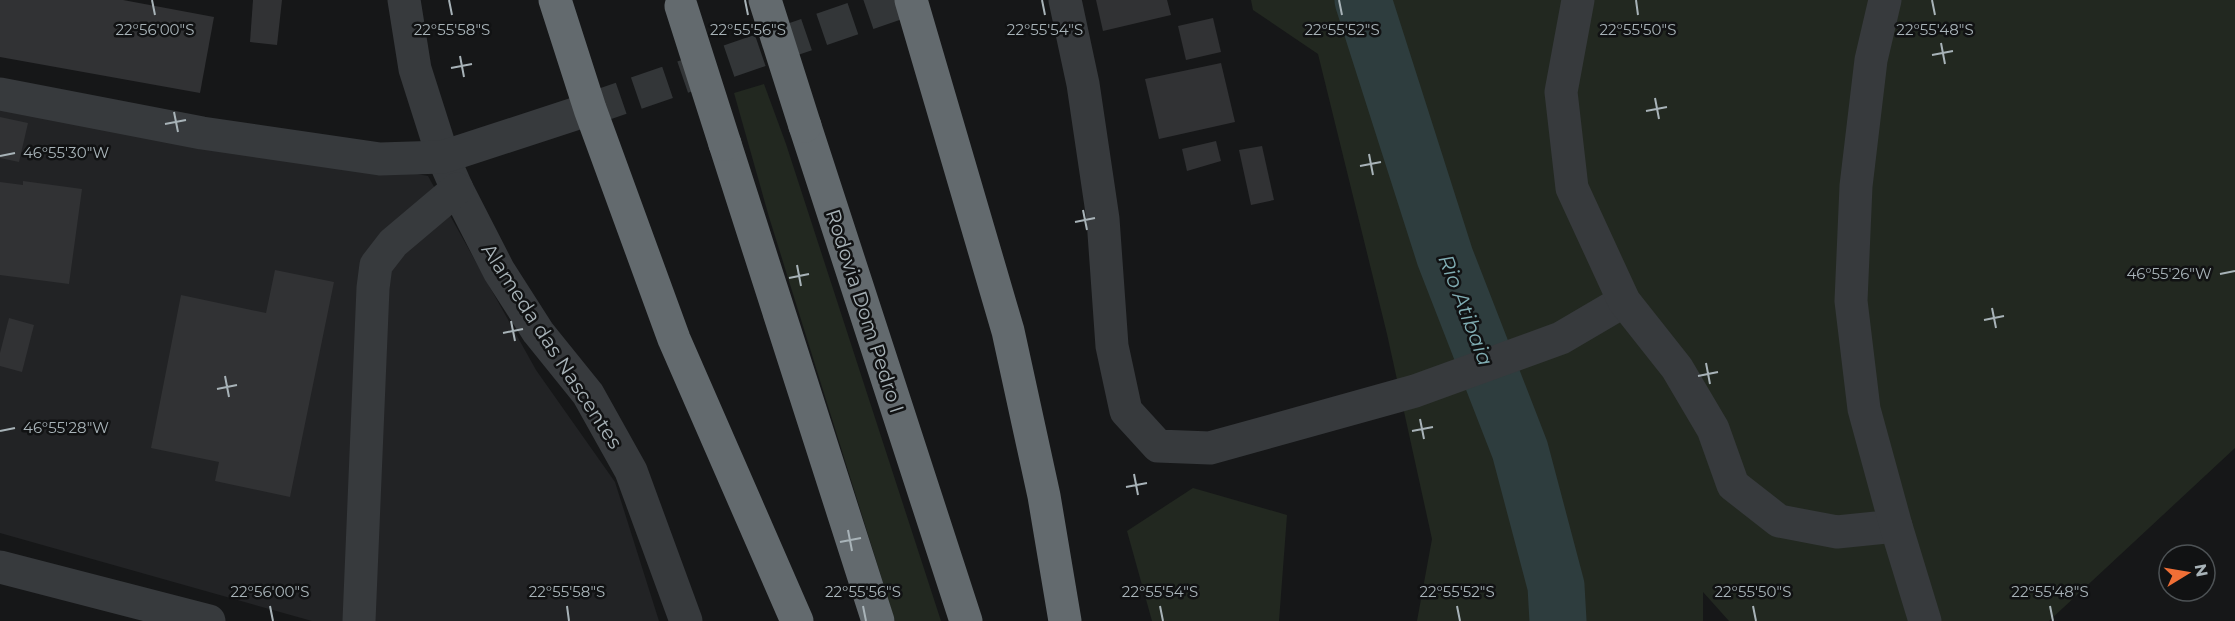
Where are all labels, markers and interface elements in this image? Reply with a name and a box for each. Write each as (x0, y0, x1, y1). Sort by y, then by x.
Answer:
text: 22°56'00"S (116, 20, 194, 39)
text: 22°55'58"S (414, 20, 490, 39)
text: 22°55'56"S (710, 20, 786, 39)
text: 22°55'54"S (1007, 20, 1083, 39)
text: 22°55'52"S (1304, 20, 1380, 39)
text: 22°55'50"S (1600, 20, 1676, 39)
text: 22°55'48"S (1896, 20, 1974, 39)
text: 46°55'30"W (23, 143, 109, 162)
street label: Rodovia Dom Pedro I (821, 206, 909, 416)
street label: Alameda das Nascentes (477, 239, 628, 453)
water label: Rio Atibaia (1433, 251, 1499, 369)
text: 46°55'26"W (2126, 264, 2212, 283)
text: 46°55'28"W (23, 418, 109, 437)
north arrow (2157, 543, 2217, 603)
text: N (2191, 562, 2212, 578)
text: 22°56'00"S (231, 582, 309, 601)
text: 22°55'58"S (529, 582, 605, 601)
text: 22°55'56"S (825, 582, 901, 601)
text: 22°55'54"S (1122, 582, 1198, 601)
text: 22°55'52"S (1419, 582, 1495, 601)
text: 22°55'50"S (1715, 582, 1791, 601)
text: 22°55'48"S (2011, 582, 2089, 601)

